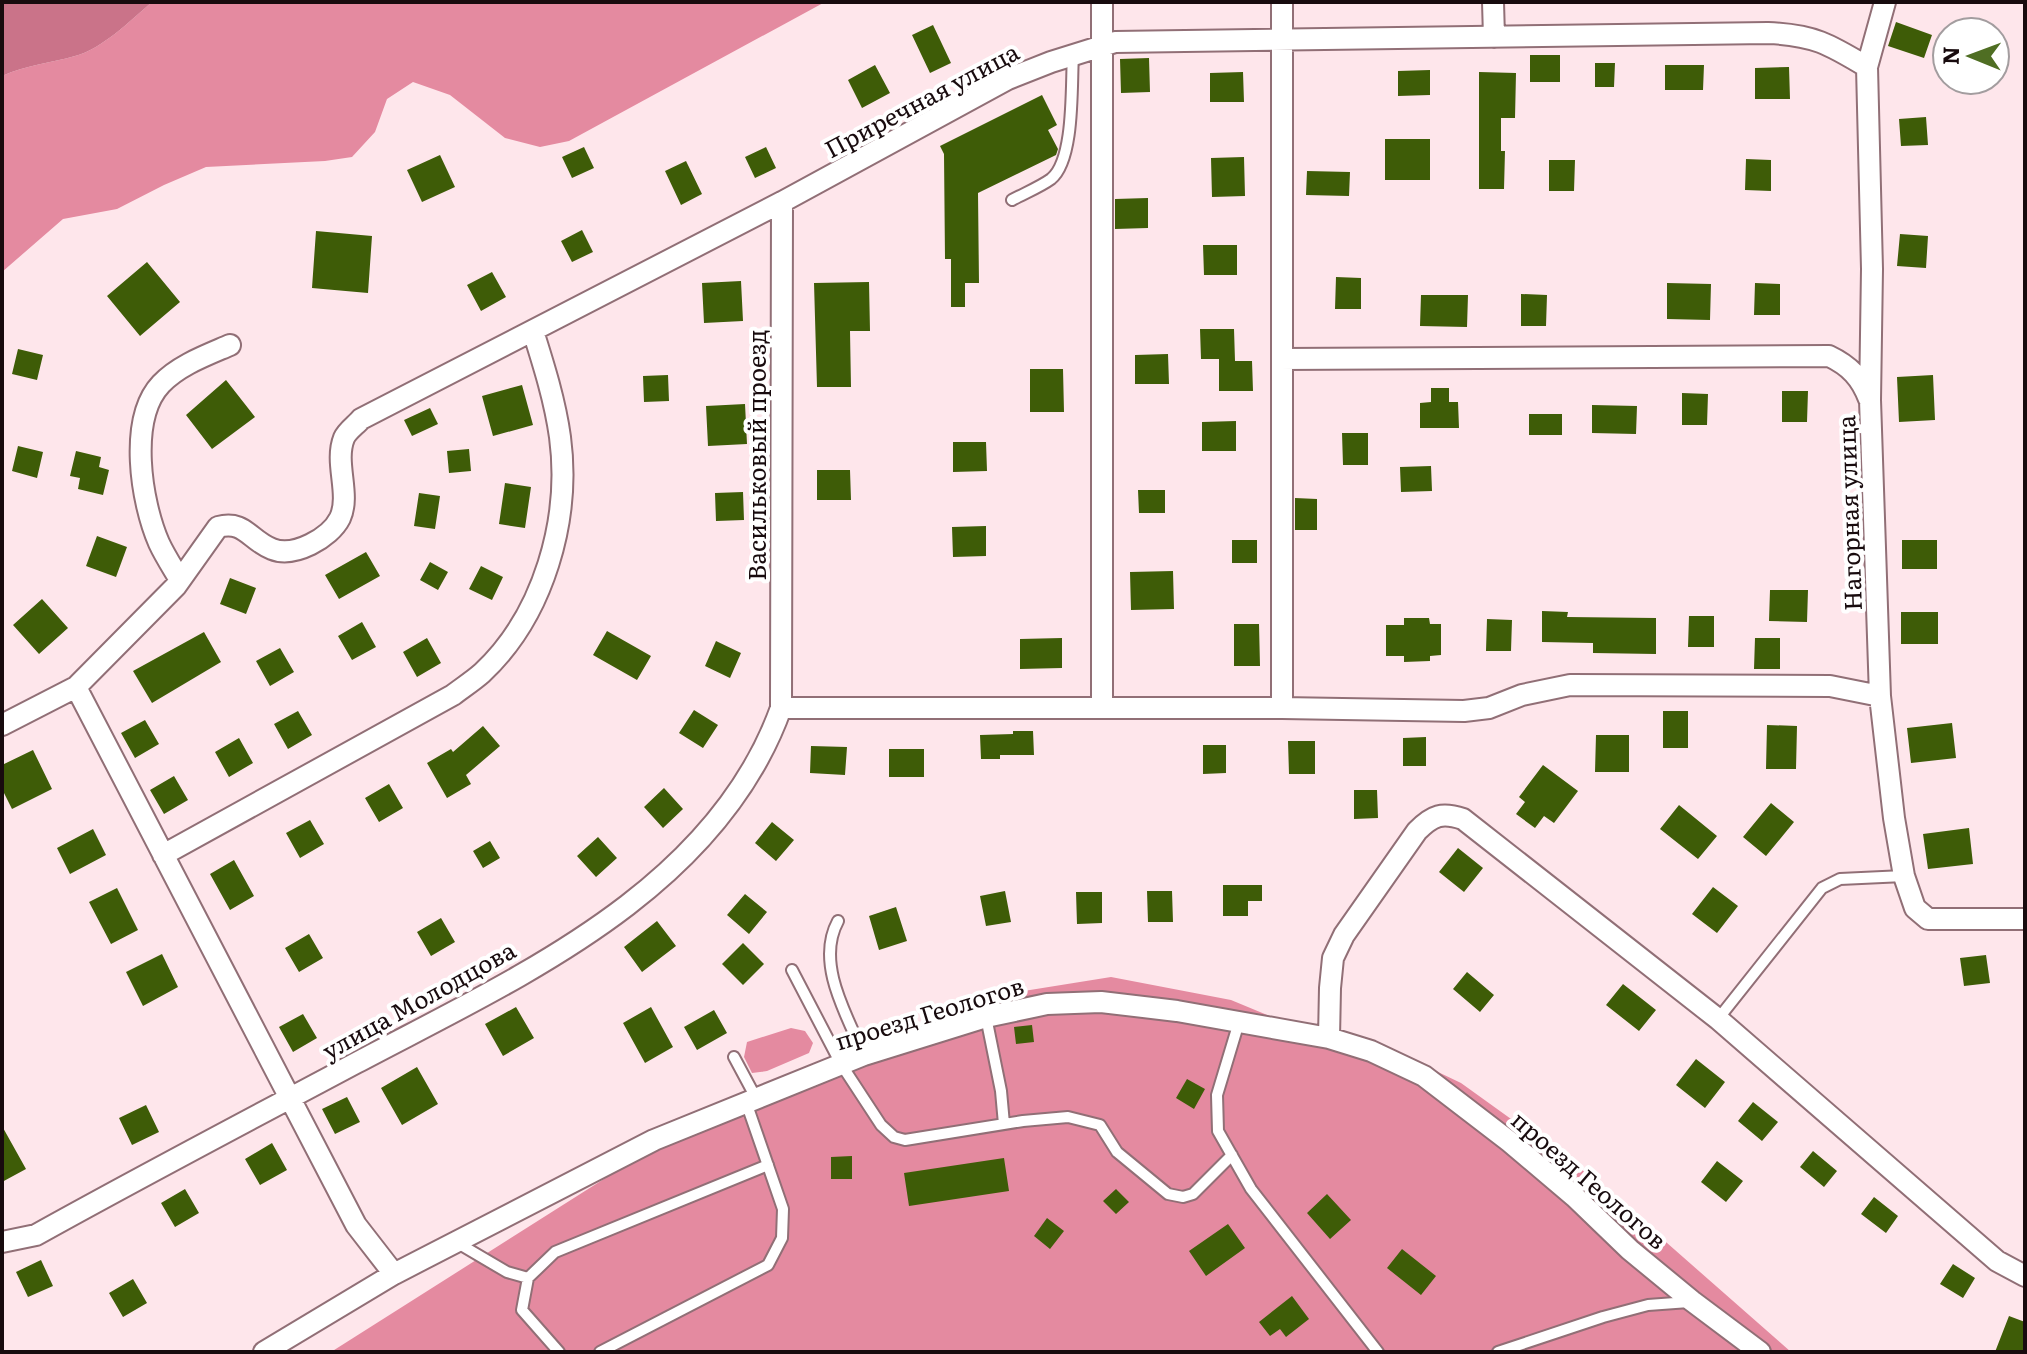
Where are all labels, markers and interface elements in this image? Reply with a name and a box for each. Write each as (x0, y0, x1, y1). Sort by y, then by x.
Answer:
north arrow (1931, 16, 2011, 96)
street label: Приречная улица (817, 33, 1025, 165)
text: N (1933, 46, 1966, 65)
street label: Васильковый проезд (738, 329, 773, 581)
street label: Нагорная улица (1827, 415, 1869, 611)
street label: улица Молодцова (315, 931, 521, 1067)
street label: проезд Геологов (830, 967, 1028, 1057)
street label: проезд Геологов (1505, 1102, 1675, 1256)

